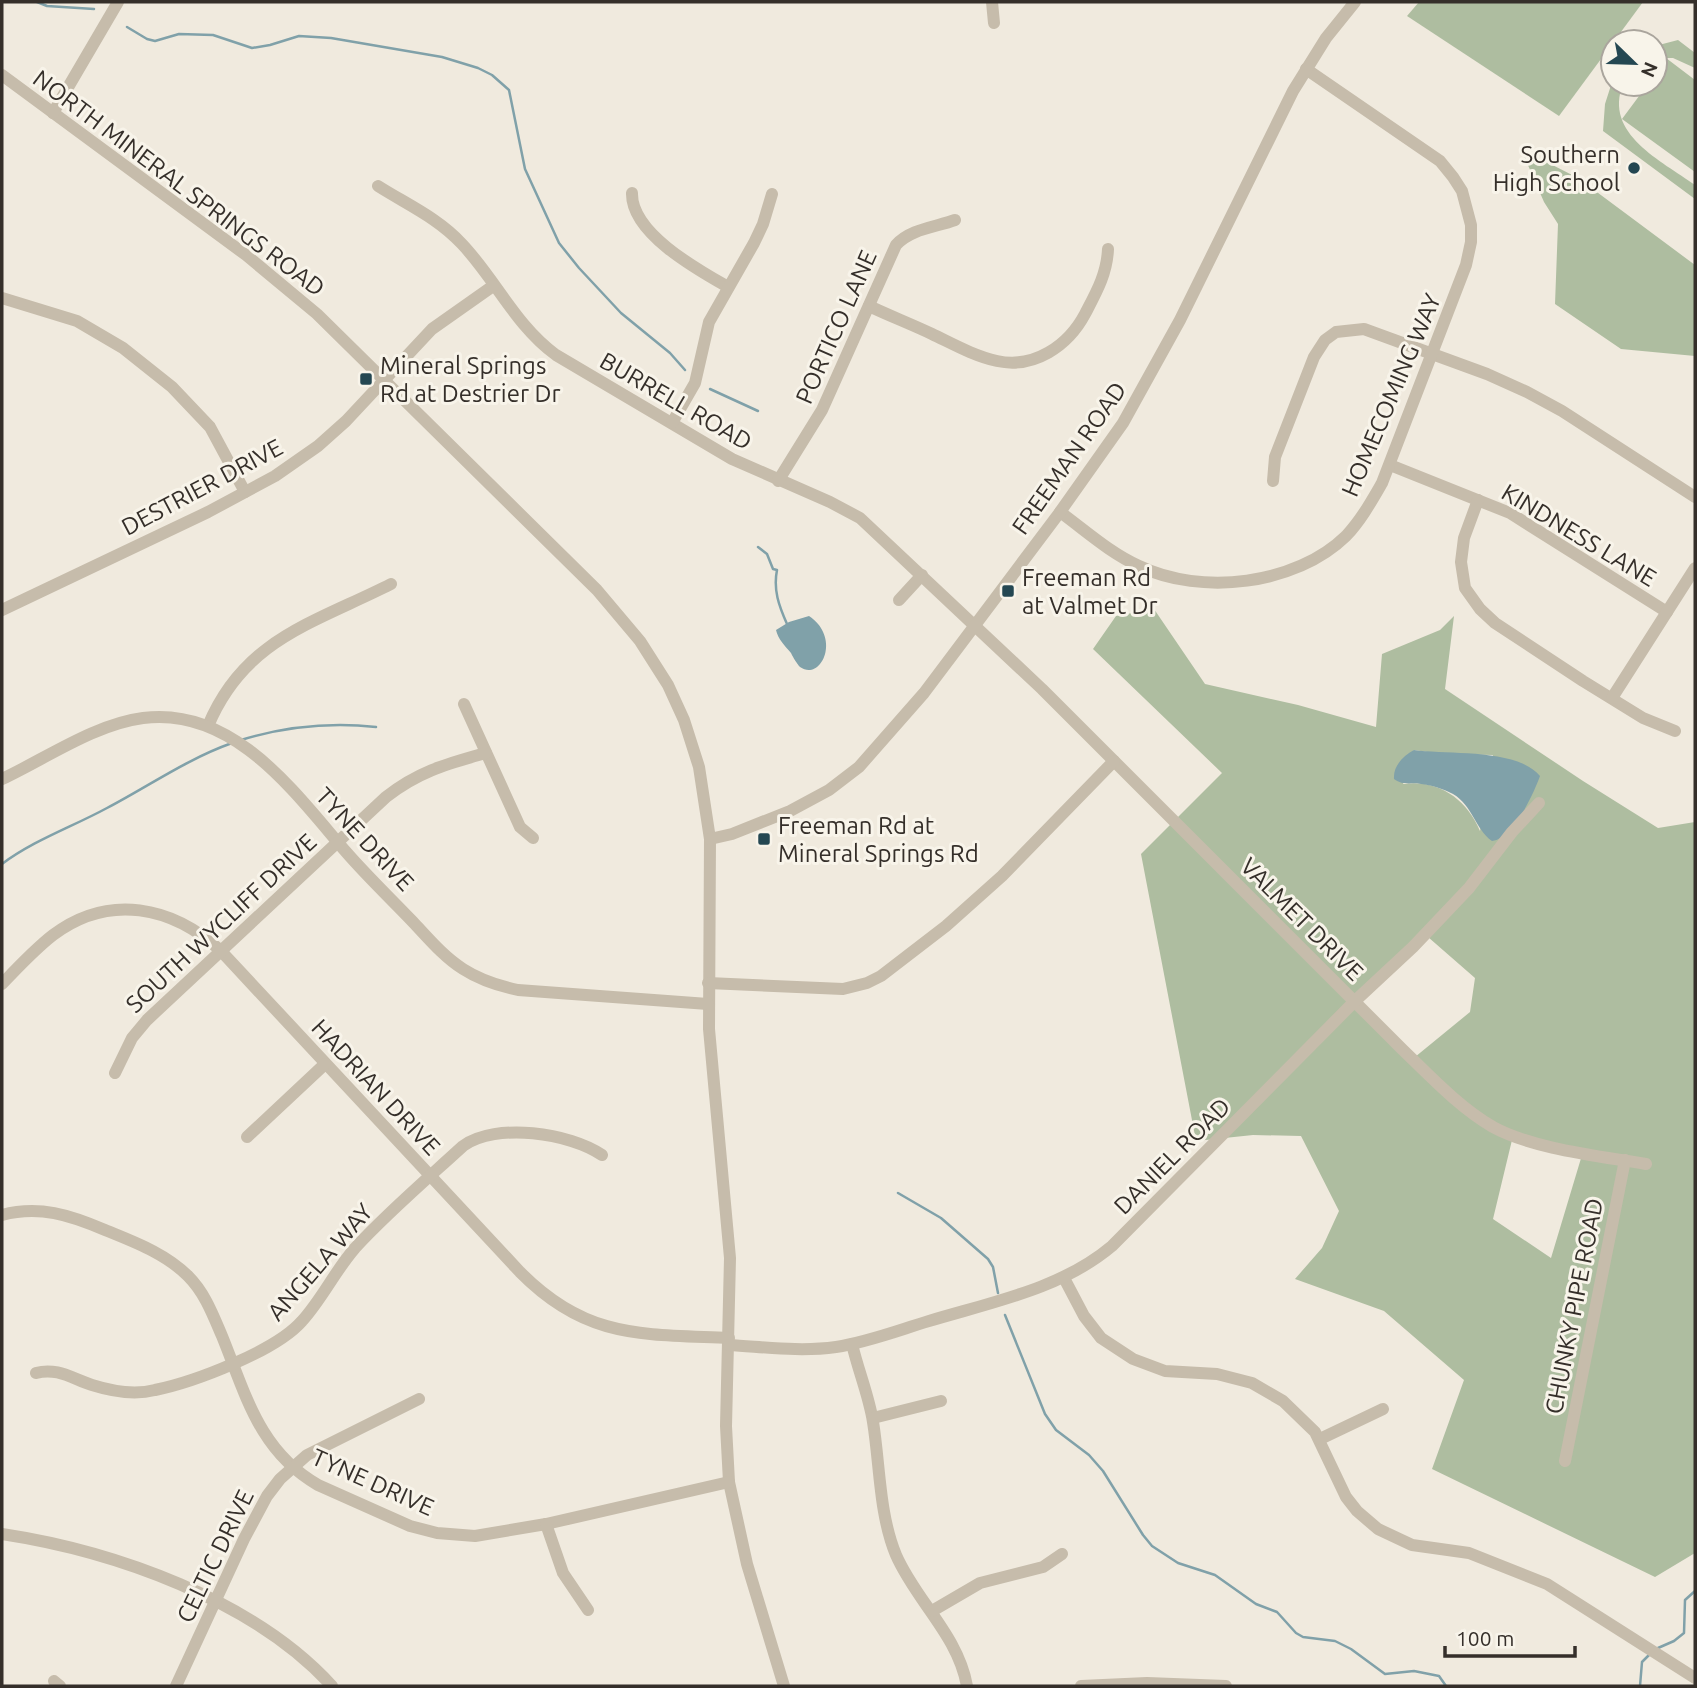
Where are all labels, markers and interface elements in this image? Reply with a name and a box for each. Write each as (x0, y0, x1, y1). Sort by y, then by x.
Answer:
north arrow (1599, 28, 1669, 98)
text: N (1637, 59, 1663, 80)
street label: NORTH MINERAL SPRINGS ROAD (28, 65, 330, 301)
place label: Southern High School (1493, 141, 1620, 196)
marker: Southern High School (1626, 160, 1642, 176)
street label: PORTICO LANE (790, 246, 882, 408)
street label: HOMECOMING WAY (1336, 289, 1446, 500)
street label: BURRELL ROAD (595, 347, 757, 455)
place label: Mineral Springs Rd at Destrier Dr (380, 352, 561, 407)
marker: Mineral Springs Rd at Destrier Dr (358, 371, 374, 387)
street label: FREEMAN ROAD (1006, 377, 1132, 539)
street label: DESTRIER DRIVE (117, 433, 287, 541)
street label: KINDNESS LANE (1497, 478, 1661, 592)
place label: Freeman Rd at Valmet Dr (1022, 564, 1158, 619)
marker: Freeman Rd at Valmet Dr (1000, 583, 1016, 599)
street label: TYNE DRIVE (311, 782, 419, 896)
place label: Freeman Rd at Mineral Springs Rd (778, 812, 979, 867)
street label: SOUTH WYCLIFF DRIVE (120, 828, 322, 1018)
marker: Freeman Rd at Mineral Springs Rd (756, 831, 772, 847)
street label: VALMET DRIVE (1235, 852, 1369, 986)
street label: HADRIAN DRIVE (306, 1014, 446, 1160)
street label: DANIEL ROAD (1108, 1092, 1236, 1220)
street label: CHUNKY PIPE ROAD (1540, 1196, 1608, 1416)
street label: ANGELA WAY (262, 1198, 378, 1326)
street label: TYNE DRIVE (308, 1443, 438, 1521)
street label: CELTIC DRIVE (171, 1485, 259, 1627)
scale bar (1445, 1614, 1574, 1658)
text: 100 m (1456, 1626, 1514, 1650)

